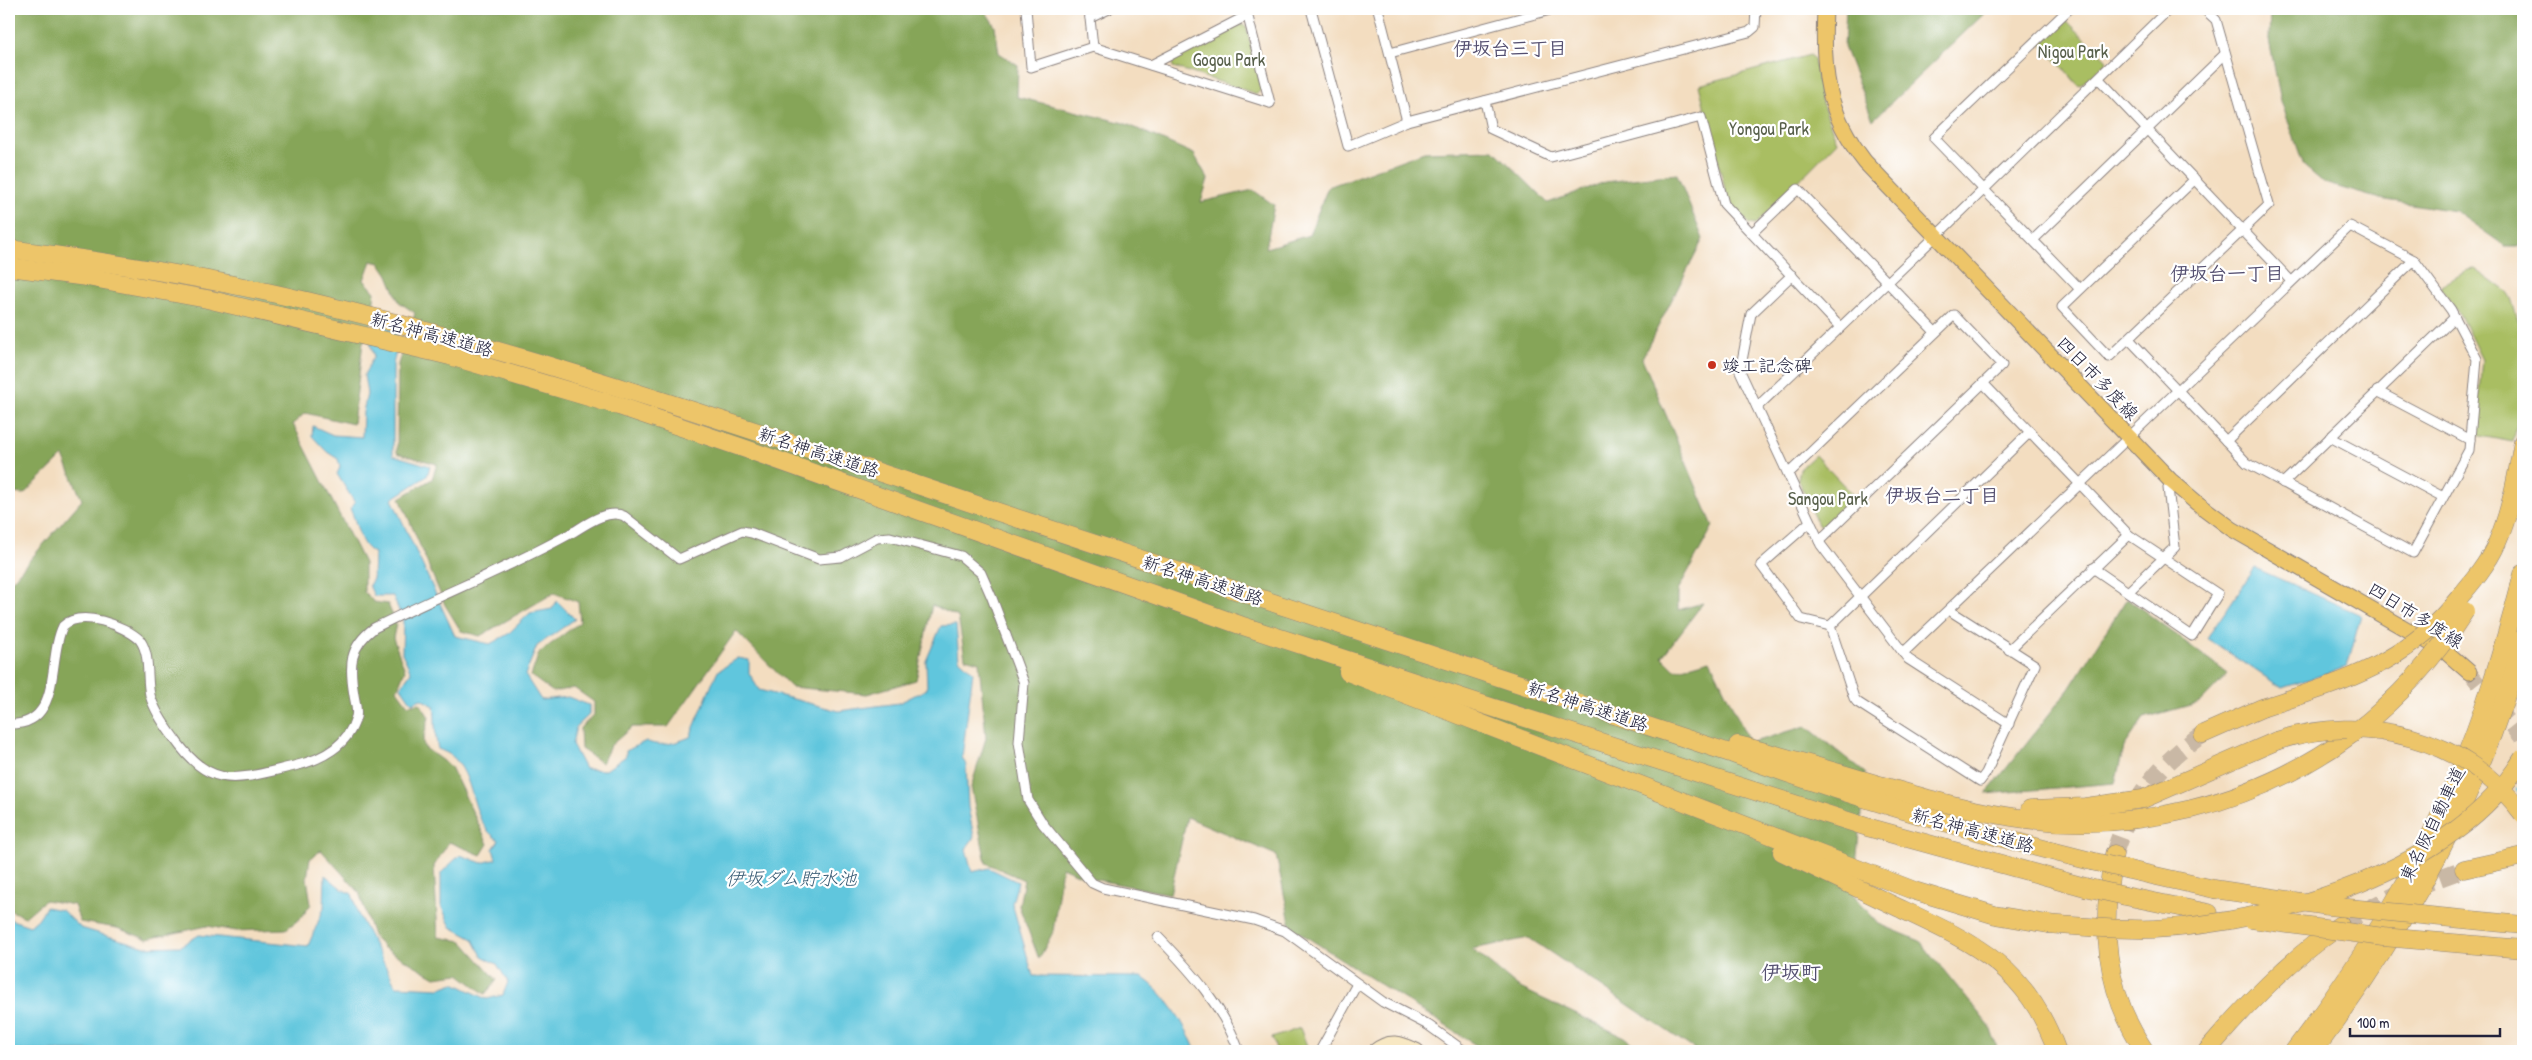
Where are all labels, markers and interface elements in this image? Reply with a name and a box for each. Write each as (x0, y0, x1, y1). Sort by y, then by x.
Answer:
district label: 伊坂台三丁目 (1453, 35, 1567, 61)
park label: Nigou Park (2038, 39, 2109, 64)
park label: Gogou Park (1193, 47, 1266, 72)
park label: Yongou Park (1729, 116, 1810, 141)
district label: 伊坂台一丁目 (2170, 260, 2284, 286)
street label: 新名神高速道路 (368, 306, 496, 362)
street label: 四日市多度線 (2051, 330, 2145, 426)
place label: 竣工記念碑 (1722, 353, 1812, 378)
marker: 竣工記念碑 (1706, 359, 1718, 371)
street label: 新名神高速道路 (755, 421, 883, 483)
district label: 伊坂台二丁目 (1885, 482, 1999, 508)
park label: Sangou Park (1788, 486, 1869, 511)
street label: 新名神高速道路 (1139, 549, 1267, 611)
street label: 四日市多度線 (2364, 576, 2468, 654)
street label: 新名神高速道路 (1524, 675, 1652, 737)
street label: 東名阪自動車道 (2393, 762, 2471, 886)
street label: 新名神高速道路 (1909, 802, 2037, 858)
water label: 伊坂ダム貯水池 (725, 865, 858, 891)
district label: 伊坂町 (1761, 958, 1821, 985)
scale bar (2350, 1005, 2500, 1037)
text: 100 m (2357, 1012, 2390, 1033)

